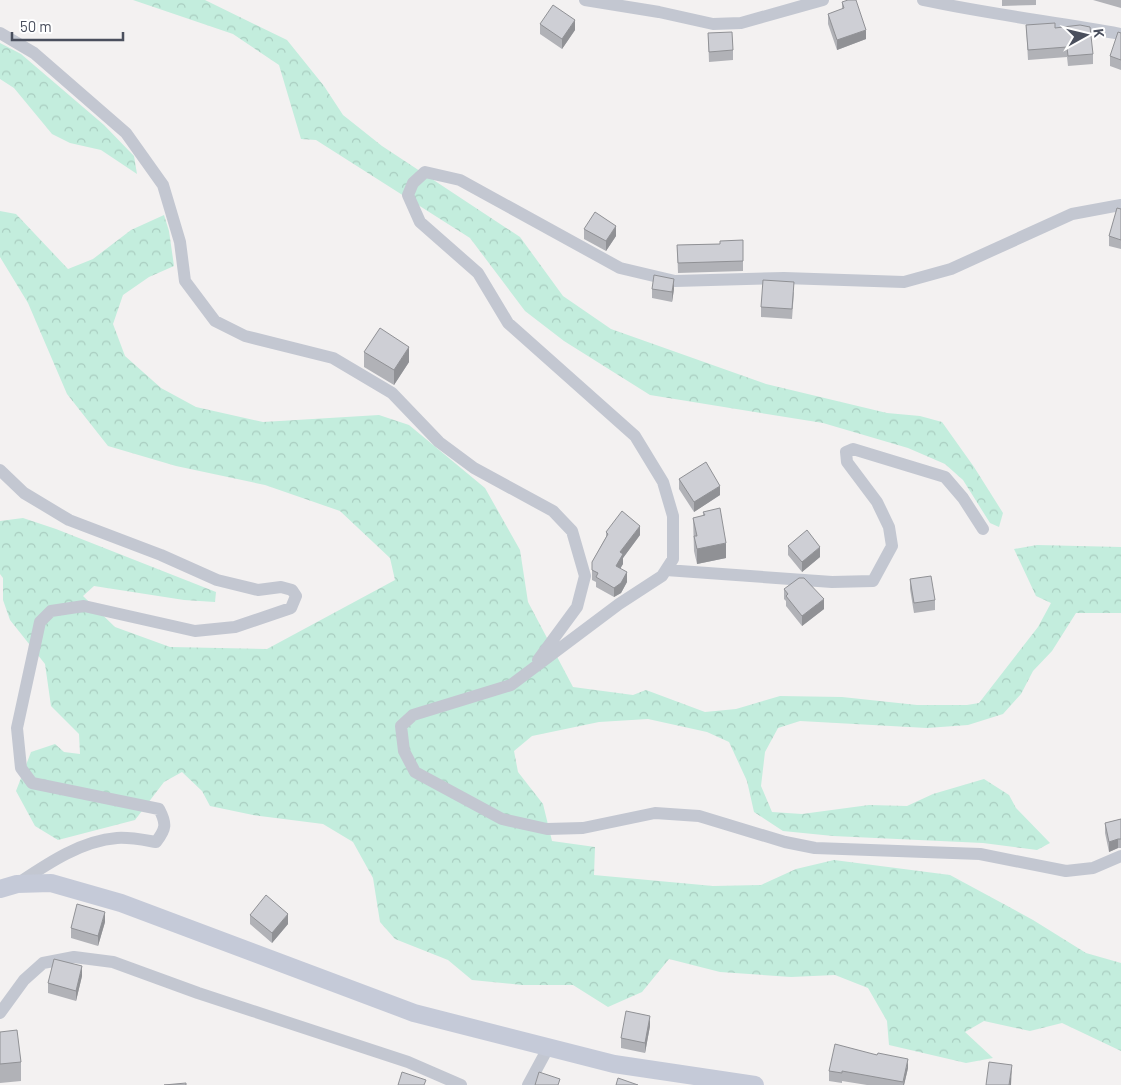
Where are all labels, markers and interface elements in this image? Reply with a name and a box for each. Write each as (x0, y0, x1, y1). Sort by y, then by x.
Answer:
scale bar (12, 10, 124, 42)
north arrow (1061, 10, 1111, 60)
text: 50 m (20, 17, 52, 35)
text: K (1090, 28, 1108, 39)

